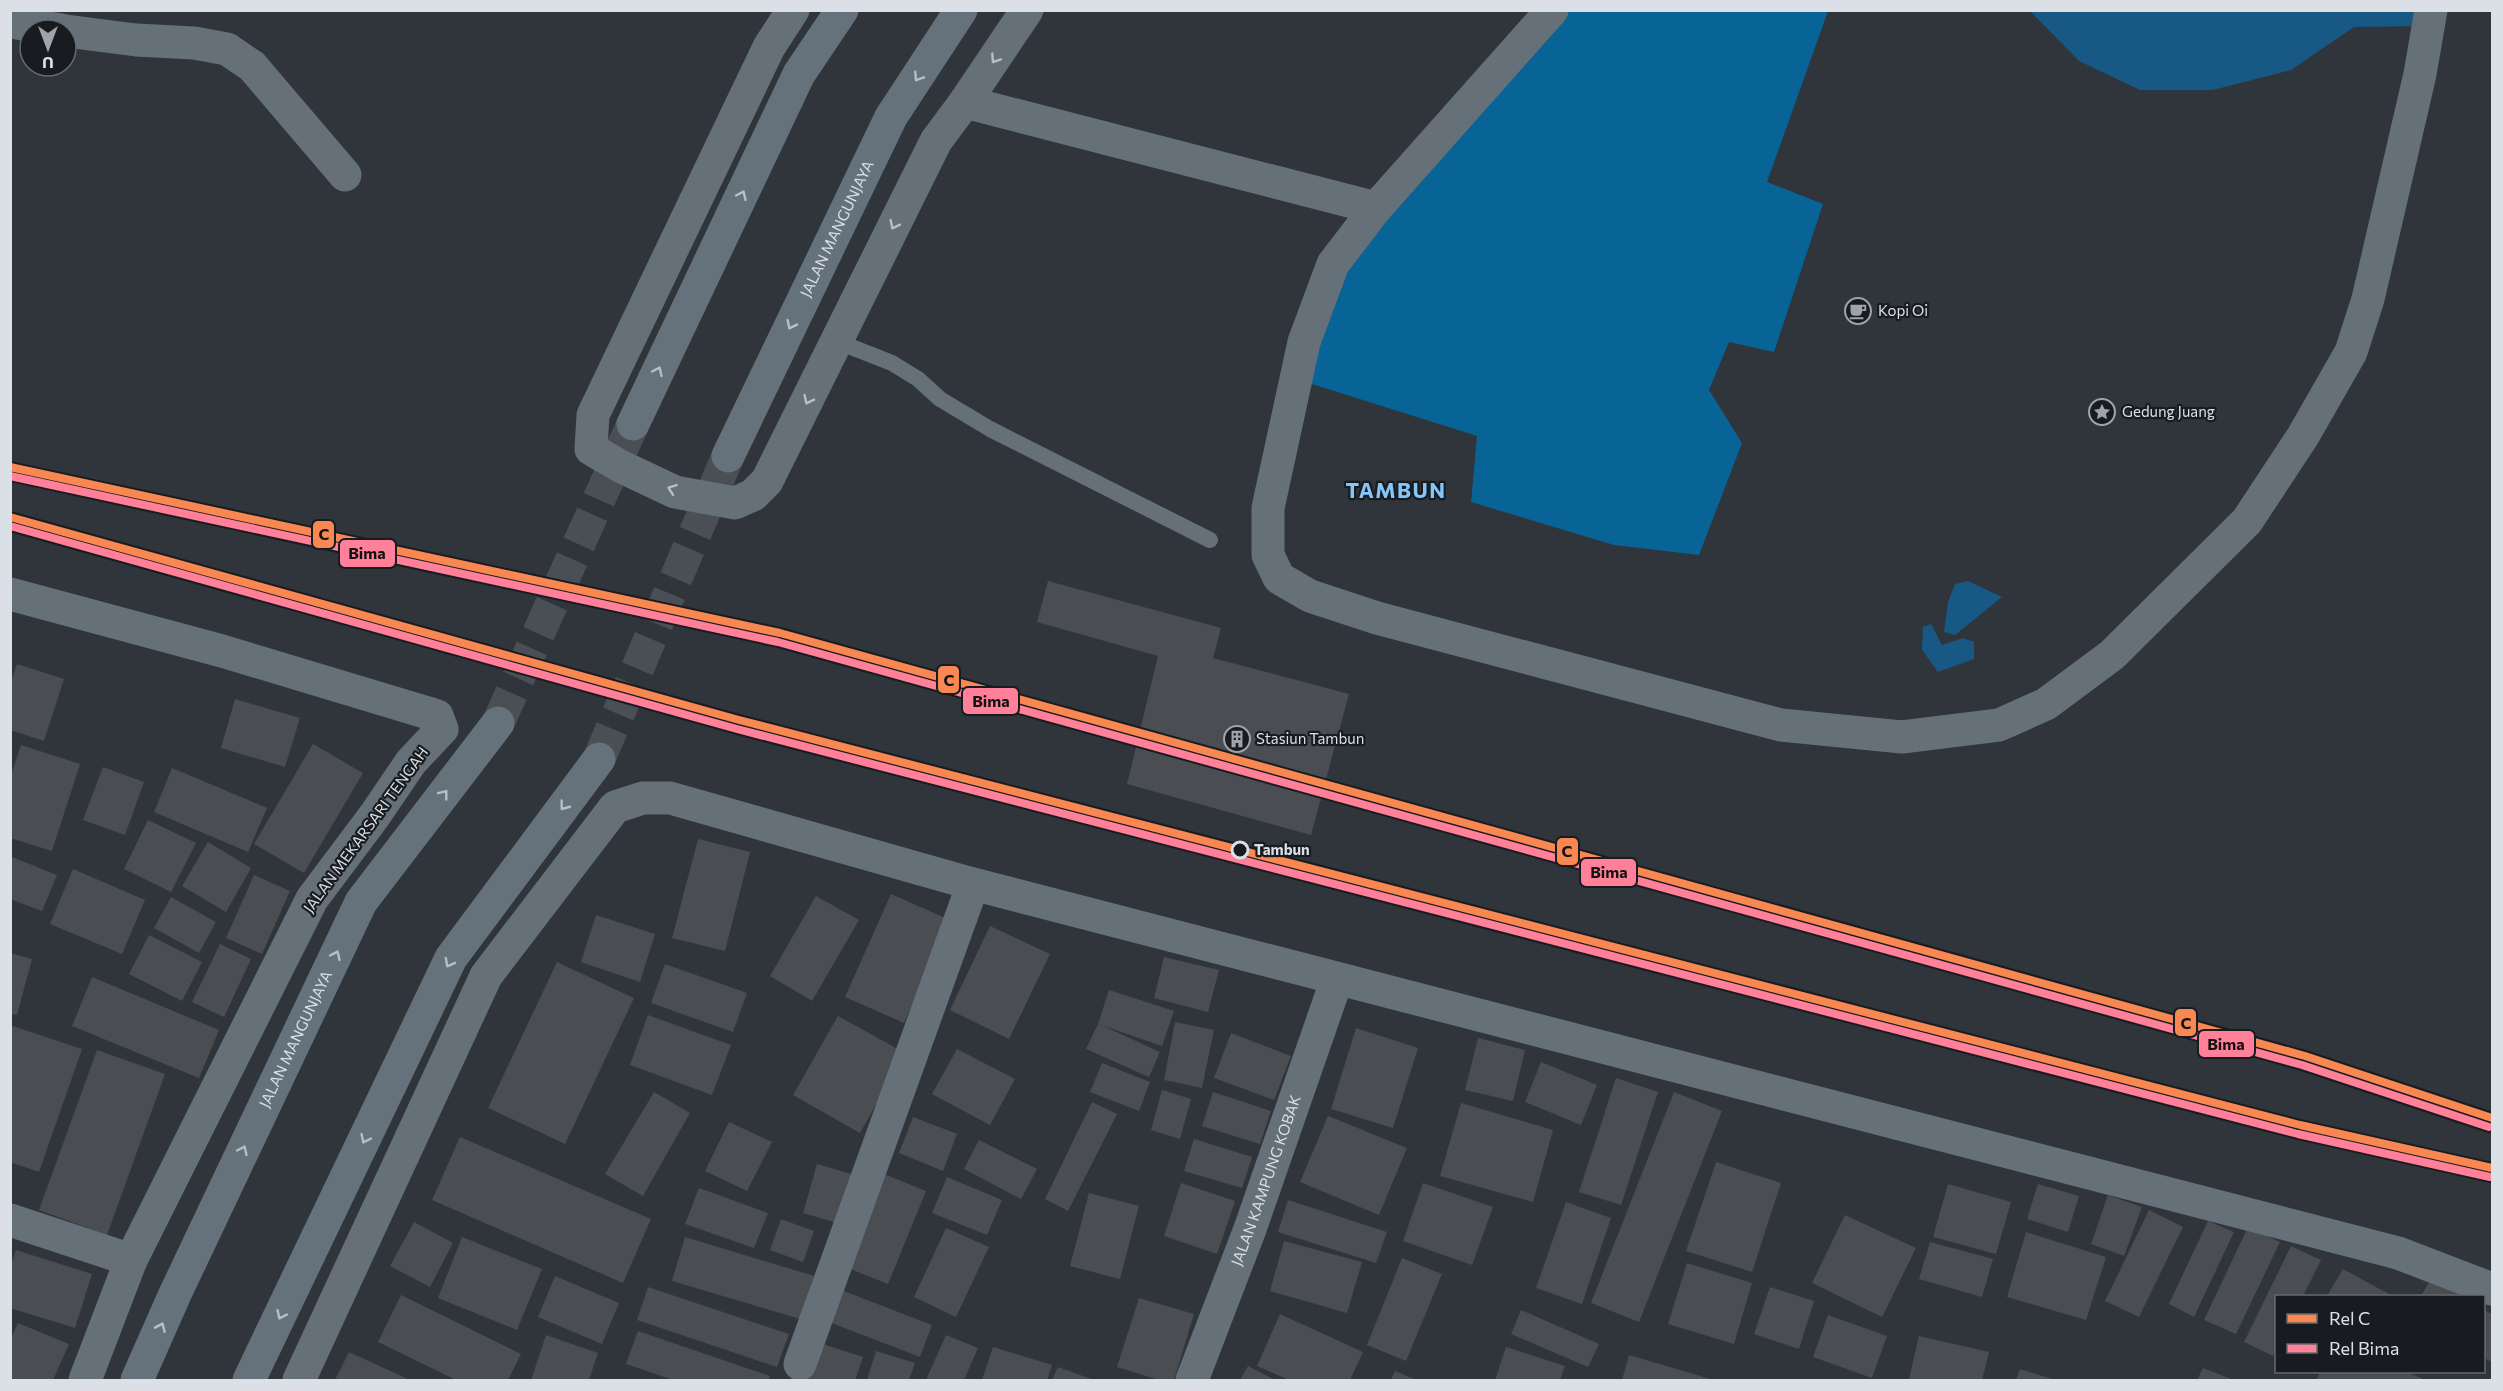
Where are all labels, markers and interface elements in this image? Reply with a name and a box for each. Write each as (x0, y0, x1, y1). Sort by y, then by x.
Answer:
north arrow (18, 18, 78, 78)
one-way arrow (990, 53, 1002, 63)
text: U (42, 54, 54, 73)
one-way arrow (913, 71, 925, 81)
street label: JALAN MANGUNJAYA (796, 157, 877, 300)
one-way arrow (734, 191, 746, 202)
one-way arrow (890, 219, 901, 230)
cafe icon: Kopi Oi (1843, 296, 1873, 326)
place label: Kopi Oi (1878, 301, 1928, 319)
one-way arrow (787, 319, 799, 330)
one-way arrow (651, 367, 663, 378)
one-way arrow (803, 394, 815, 405)
place icon: Gedung Juang (2087, 397, 2117, 427)
place label: Gedung Juang (2122, 402, 2215, 420)
district label: TAMBUN (1345, 477, 1447, 502)
one-way arrow (667, 484, 678, 497)
line badge: C (312, 520, 335, 549)
text: C (319, 524, 330, 543)
line badge: Bima (339, 539, 396, 568)
text: Bima (348, 543, 386, 562)
line badge: C (937, 665, 960, 694)
text: C (944, 670, 955, 689)
line badge: Bima (962, 687, 1019, 715)
text: Bima (972, 691, 1010, 710)
building icon: Stasiun Tambun (1222, 724, 1252, 754)
place label: Stasiun Tambun (1256, 729, 1364, 747)
street label: JALAN MEKARSARI TENGAH (299, 743, 431, 916)
one-way arrow (436, 790, 447, 801)
one-way arrow (561, 799, 572, 810)
line badge: C (1556, 837, 1579, 866)
place label: Tambun (1254, 840, 1310, 858)
marker: Tambun (1231, 841, 1249, 859)
text: C (1562, 841, 1573, 860)
line badge: Bima (1580, 858, 1637, 887)
text: Bima (1590, 862, 1628, 881)
one-way arrow (328, 950, 340, 961)
one-way arrow (445, 957, 456, 967)
street label: JALAN MANGUNJAYA (255, 967, 335, 1110)
line badge: C (2174, 1008, 2197, 1037)
text: C (2181, 1013, 2192, 1032)
line badge: Bima (2198, 1030, 2255, 1058)
text: Bima (2207, 1034, 2245, 1053)
street label: JALAN KAMPUNG KOBAK (1227, 1092, 1304, 1268)
one-way arrow (361, 1132, 373, 1143)
one-way arrow (236, 1146, 248, 1157)
legend (2275, 1295, 2485, 1373)
text: Rel C (2329, 1307, 2370, 1329)
one-way arrow (277, 1308, 289, 1319)
one-way arrow (154, 1322, 166, 1333)
text: Rel Bima (2329, 1337, 2399, 1359)

